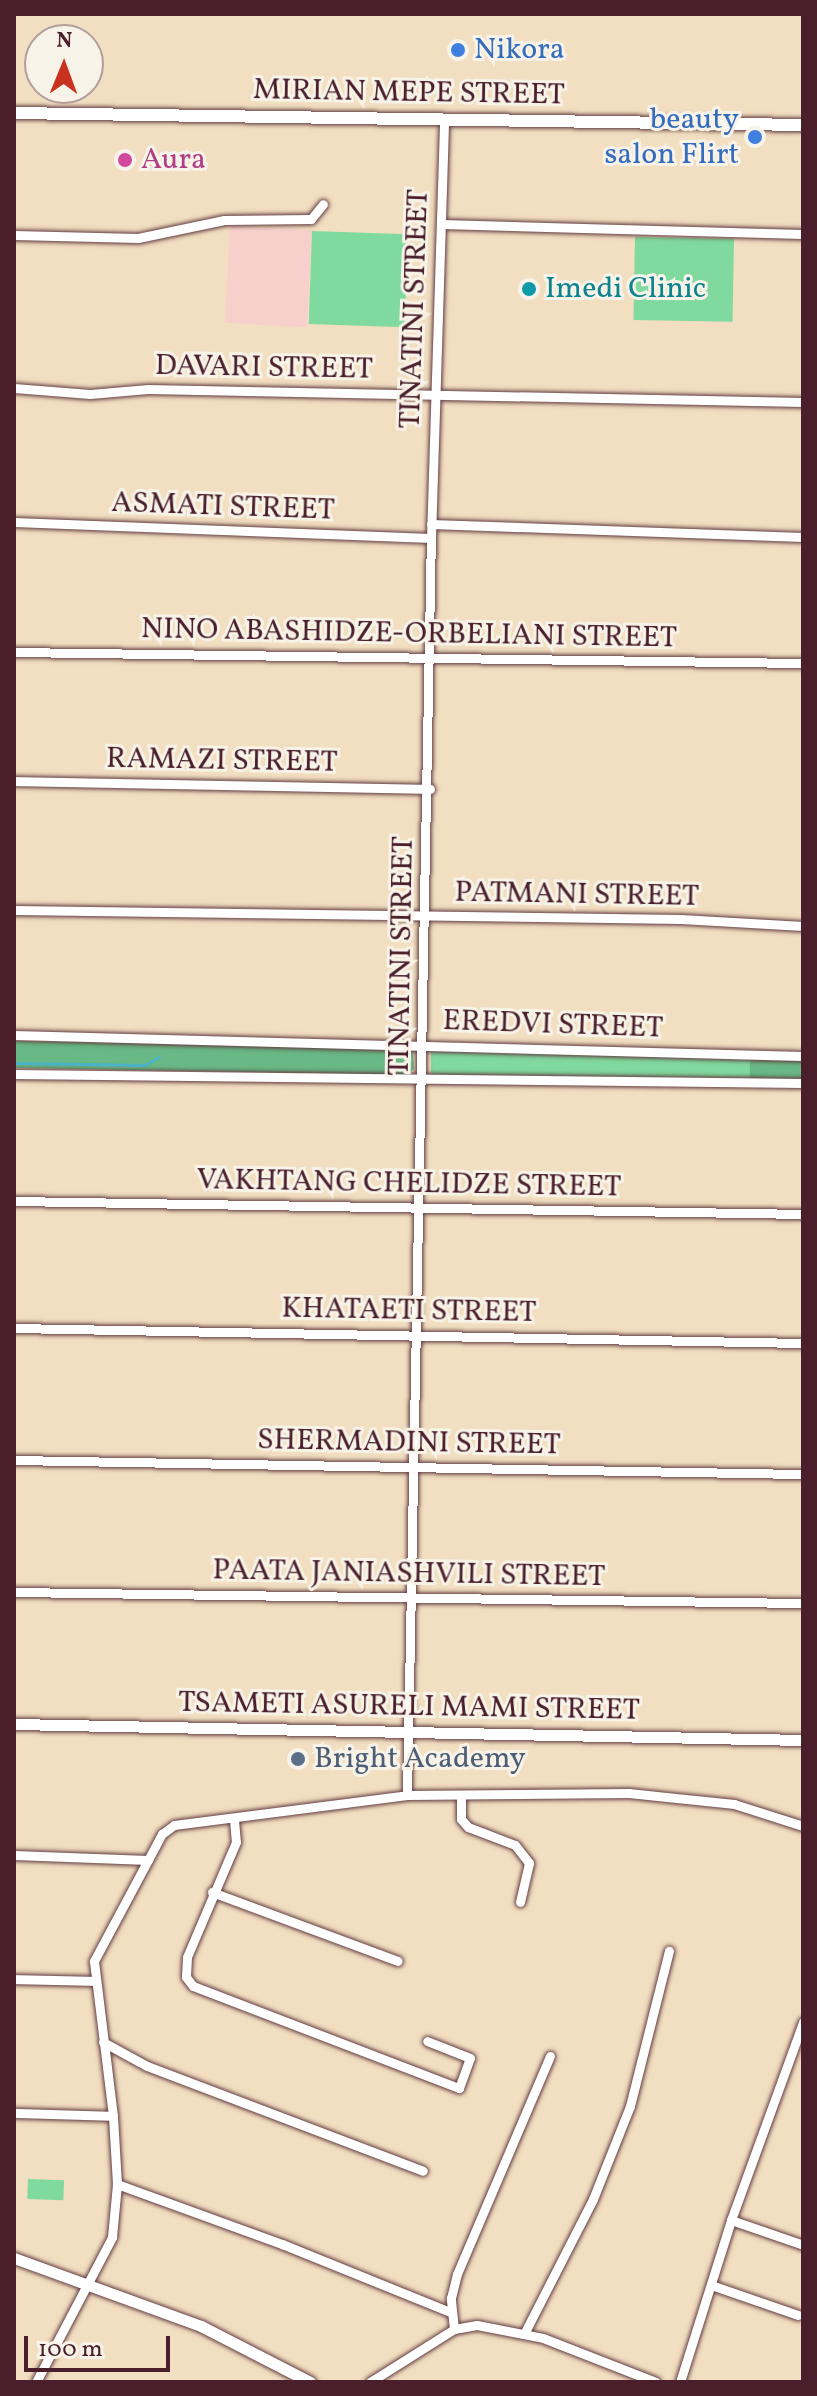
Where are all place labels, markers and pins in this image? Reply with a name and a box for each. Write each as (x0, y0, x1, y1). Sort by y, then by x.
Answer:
place label: Nikora (474, 32, 565, 68)
marker: Nikora (449, 41, 467, 59)
place label: beauty salon Flirt (604, 102, 739, 172)
marker: beauty salon Flirt (746, 128, 764, 146)
place label: Aura (141, 142, 206, 178)
marker: Aura (116, 151, 134, 169)
place label: Imedi Clinic (545, 271, 706, 307)
marker: Imedi Clinic (520, 280, 538, 298)
place label: Bright Academy (314, 1741, 526, 1777)
marker: Bright Academy (289, 1750, 307, 1768)

